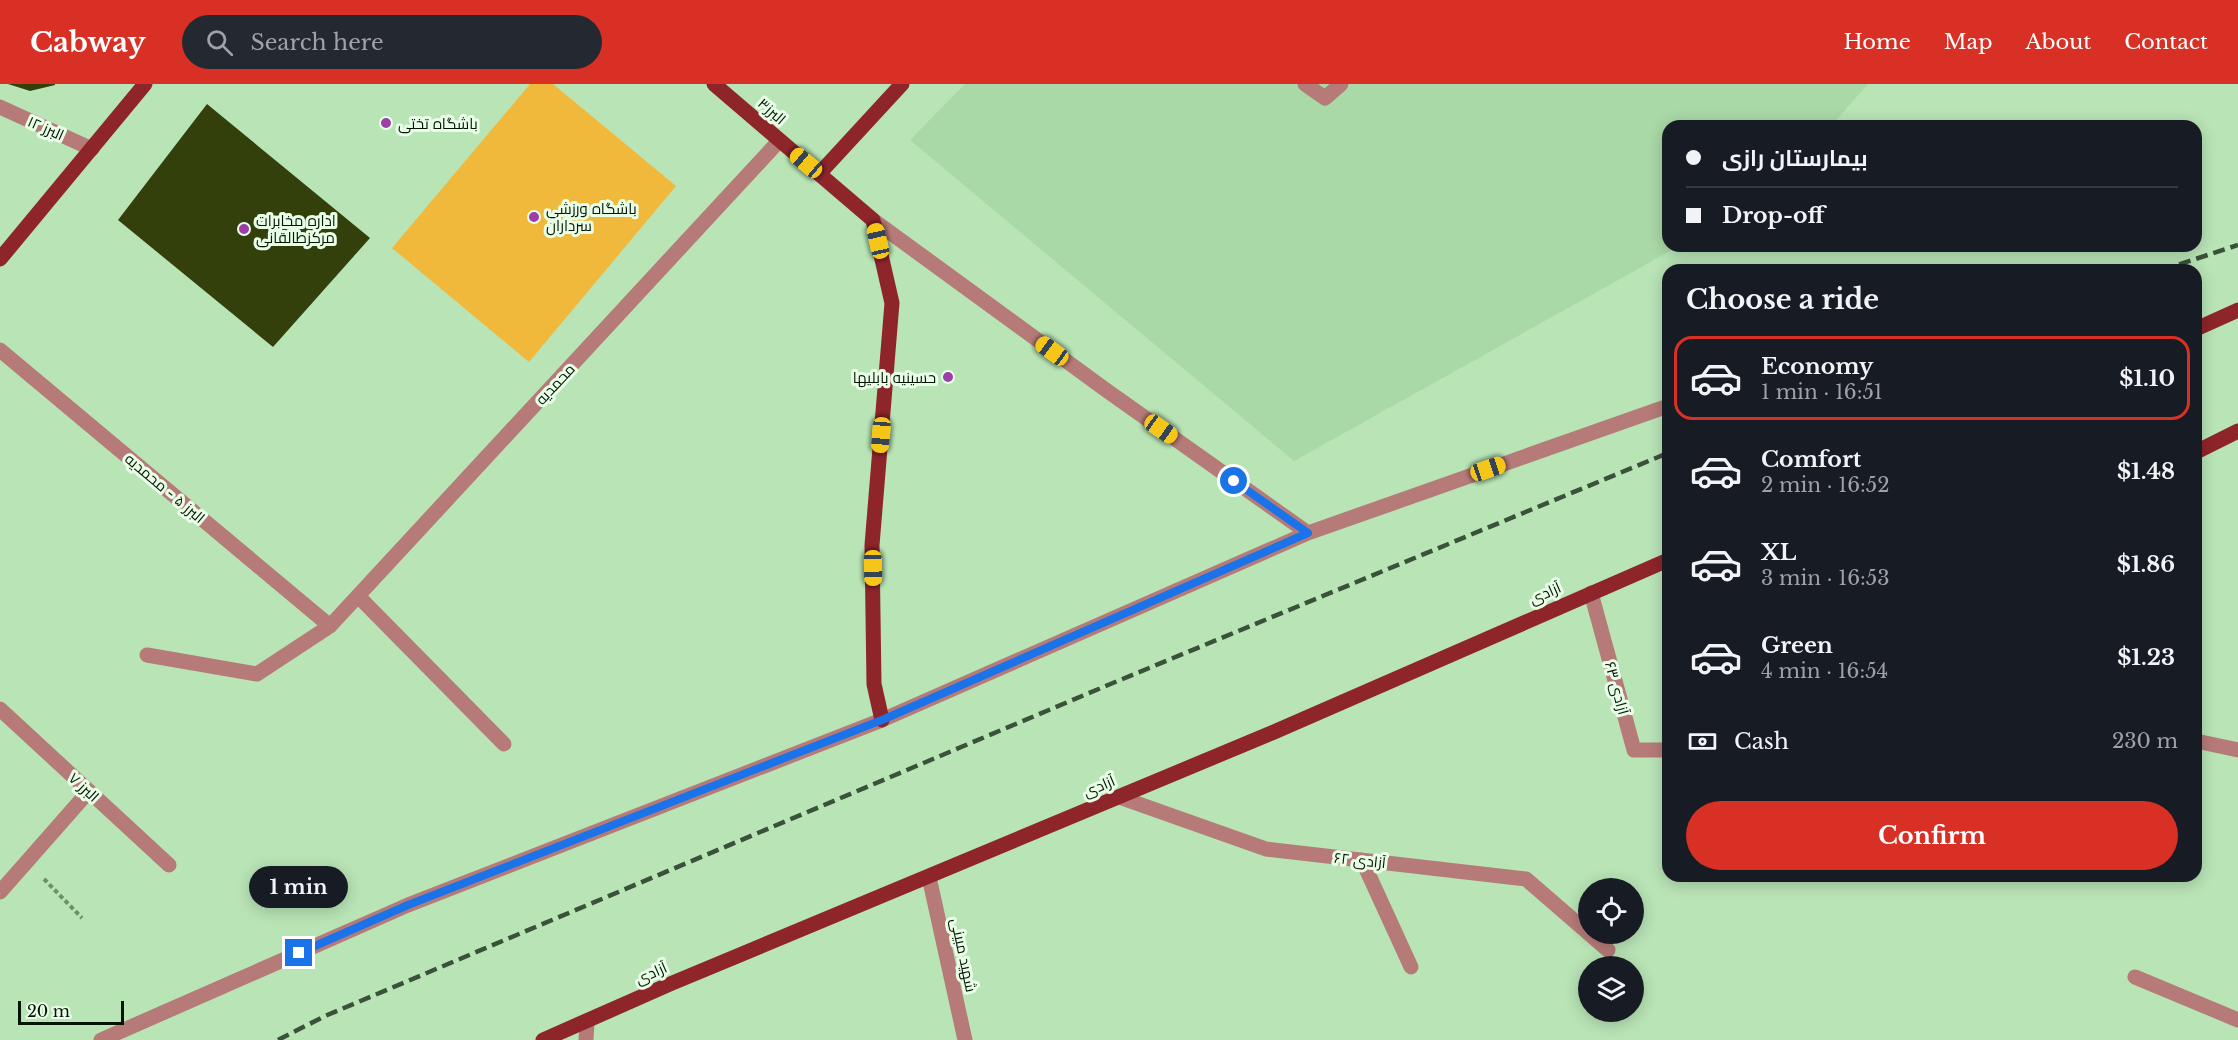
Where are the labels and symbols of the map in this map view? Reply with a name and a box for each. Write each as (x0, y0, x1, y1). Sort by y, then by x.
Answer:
street label: البرز۳ (754, 94, 790, 128)
street label: البرز ۱۲ (25, 112, 67, 144)
place label: باشگاه تختی (398, 114, 478, 134)
marker: باشگاه تختی (379, 116, 393, 130)
car (786, 145, 826, 181)
place label: باشگاه ورزشی سرداران (546, 199, 637, 236)
marker: باشگاه ورزشی سرداران (527, 210, 541, 224)
place label: اداره مخابرات مرکزطالقانی (256, 211, 336, 248)
car (865, 221, 891, 261)
marker: اداره مخابرات مرکزطالقانی (237, 222, 251, 236)
car (1032, 333, 1072, 369)
street label: محمدیه (531, 359, 579, 409)
place label: حسینیه بابلیها (853, 368, 936, 388)
marker: حسینیه بابلیها (941, 370, 955, 384)
car (1141, 411, 1181, 447)
car (870, 416, 892, 454)
street label: البرز ۵ - محمدیه (121, 449, 209, 527)
car (1468, 455, 1508, 483)
route start (1220, 467, 1247, 494)
car (864, 550, 882, 586)
street label: آزادی (1526, 578, 1564, 609)
street label: آزادی ۶۳ (1600, 659, 1633, 717)
street label: البرز ۷ (65, 768, 103, 806)
street label: آزادی (1080, 771, 1118, 802)
street label: آزادی ۶۲ (1333, 848, 1387, 873)
callout: 1 min (250, 866, 348, 908)
street label: شهید مبینی (946, 916, 981, 994)
route end (285, 939, 312, 966)
street label: آزادی (632, 958, 670, 989)
scale bar (18, 998, 124, 1026)

